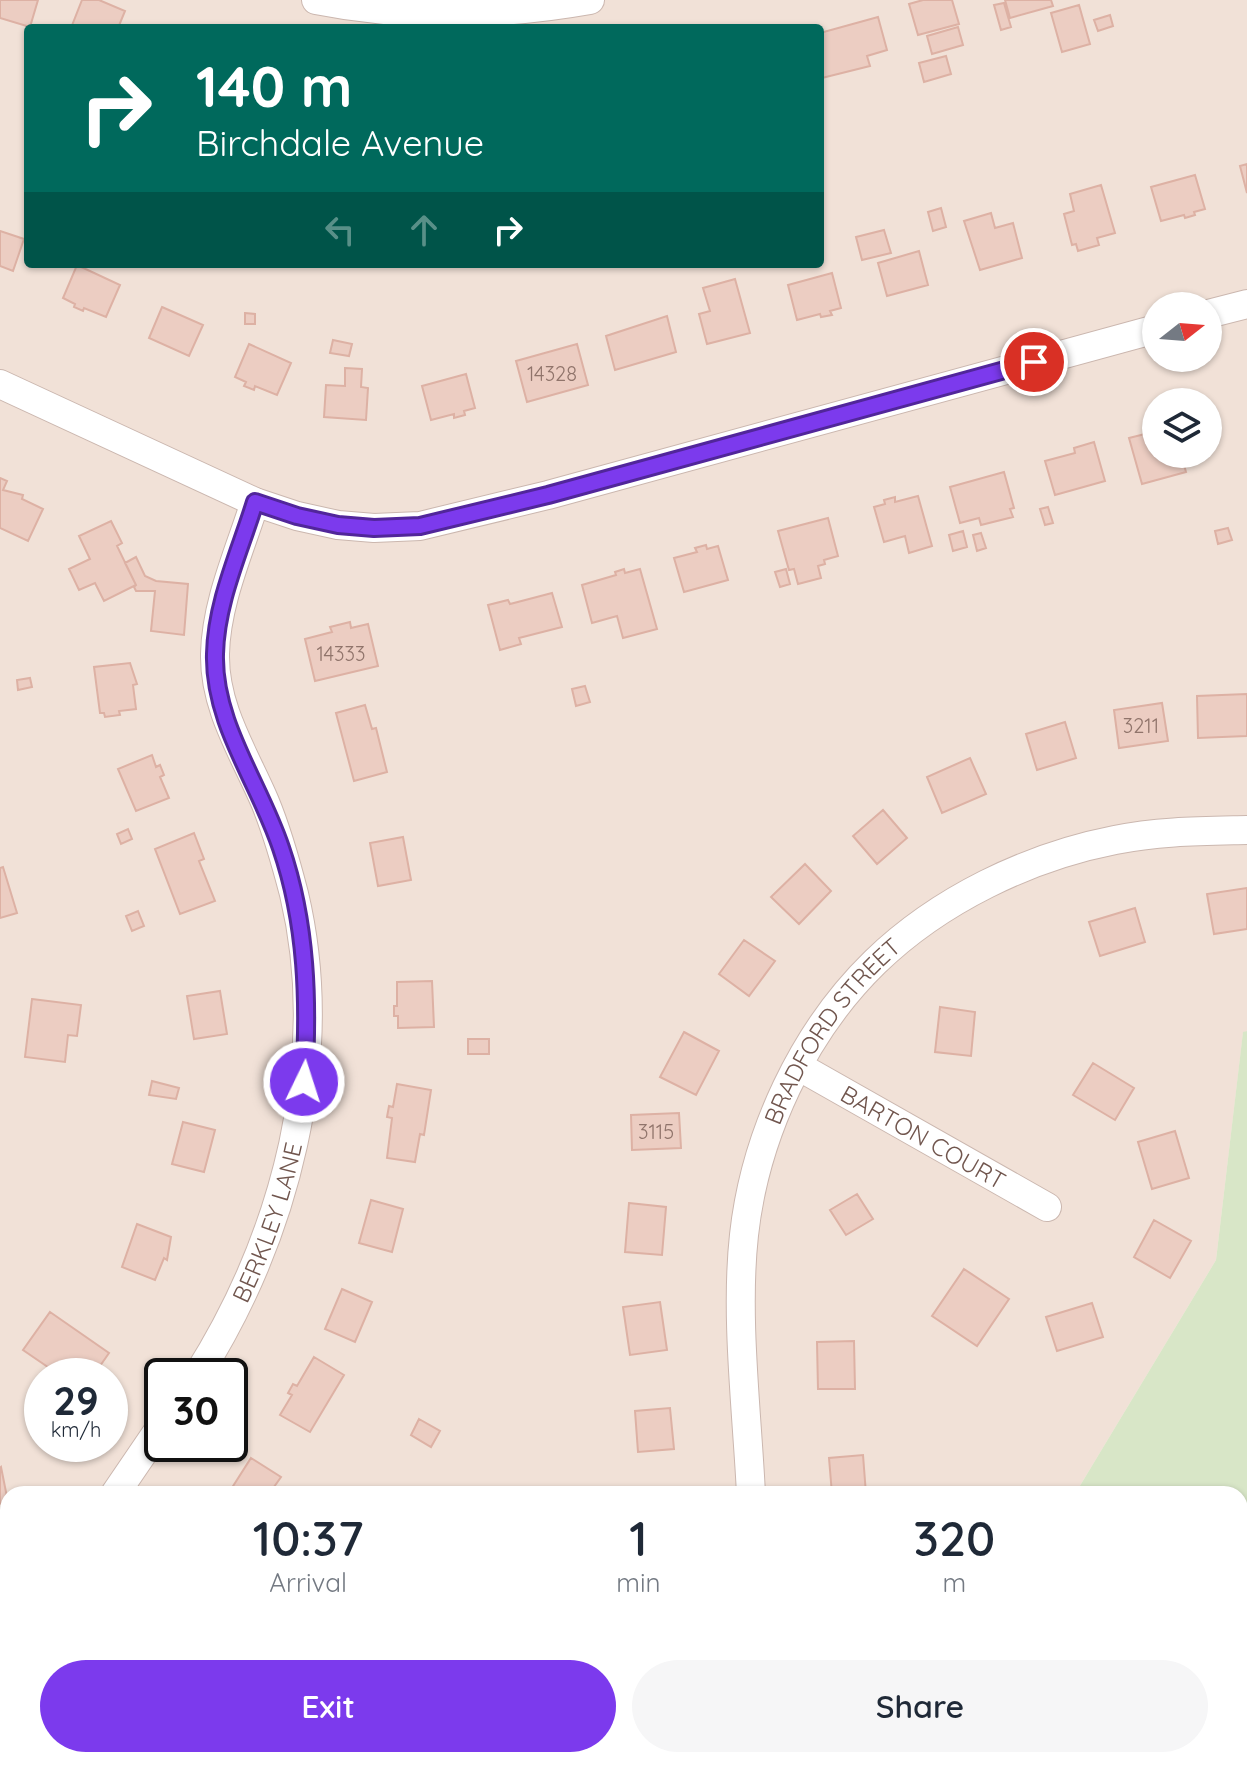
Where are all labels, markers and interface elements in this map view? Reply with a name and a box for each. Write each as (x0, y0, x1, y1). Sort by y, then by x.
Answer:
text: 140 m (196, 51, 352, 121)
icon: right (64, 56, 168, 160)
text: Birchdale Avenue (196, 120, 484, 165)
icon: left (318, 208, 362, 252)
icon: ahead (402, 208, 446, 252)
icon: right (486, 208, 530, 252)
north arrow (1142, 292, 1222, 372)
map controls (1142, 292, 1222, 468)
pin (1000, 328, 1068, 396)
icon: arrive (1012, 340, 1056, 384)
house number: 14328 (527, 361, 577, 386)
button: layers (1142, 388, 1222, 468)
house number: 14333 (316, 641, 366, 666)
house number: 3211 (1123, 713, 1159, 738)
street label: BRADFORD STREET (757, 931, 906, 1129)
position arrow (262, 1040, 346, 1124)
street label: BARTON COURT (836, 1078, 1011, 1196)
house number: 3115 (638, 1119, 674, 1144)
street label: BERKLEY LANE (225, 1139, 308, 1307)
speed limit sign: 30 (144, 1358, 248, 1462)
text: 29 (53, 1375, 99, 1425)
text: km/h (51, 1417, 101, 1442)
text: 10:37 (253, 1508, 363, 1568)
text: 1 (629, 1508, 648, 1568)
text: 320 (913, 1508, 995, 1568)
text: Arrival (269, 1566, 347, 1599)
text: min (616, 1566, 661, 1599)
text: m (942, 1566, 966, 1599)
button: Exit (40, 1660, 616, 1752)
button: Share (632, 1660, 1208, 1752)

